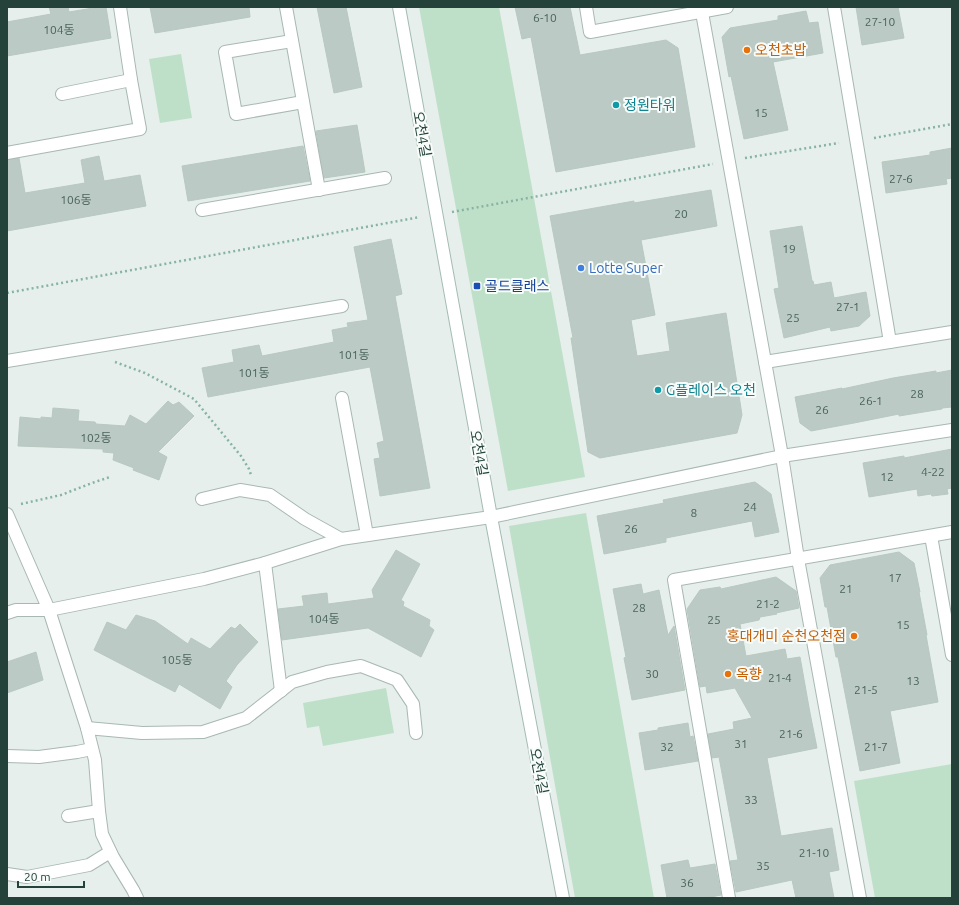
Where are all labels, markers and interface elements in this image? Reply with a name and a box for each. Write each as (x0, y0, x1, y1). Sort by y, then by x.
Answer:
house number: 6-10 (533, 11, 557, 24)
house number: 27-10 (865, 15, 895, 28)
house number: 104동 (43, 23, 75, 36)
place label: 오천초밥 (755, 42, 807, 58)
marker: 오천초밥 (742, 45, 752, 55)
place label: 정원타워 (624, 97, 676, 113)
marker: 정원타워 (611, 100, 621, 110)
house number: 15 (754, 106, 768, 119)
street label: 오천4길 (410, 110, 434, 158)
house number: 27-6 (889, 172, 913, 185)
house number: 106동 (60, 193, 92, 206)
house number: 20 (674, 207, 688, 220)
house number: 19 (782, 242, 796, 255)
place label: Lotte Super (589, 260, 663, 276)
marker: Lotte Super (576, 263, 586, 273)
place label: 골드클래스 (485, 278, 550, 294)
marker: 골드클래스 (472, 281, 482, 291)
house number: 27-1 (836, 300, 860, 313)
house number: 25 (786, 311, 800, 324)
house number: 101동 (338, 348, 370, 361)
house number: 101동 (238, 366, 270, 379)
place label: G플레이스 오천 (666, 382, 756, 398)
marker: G플레이스 오천 (653, 385, 663, 395)
house number: 28 (910, 387, 924, 400)
house number: 26-1 (859, 394, 883, 407)
house number: 26 (815, 403, 829, 416)
street label: 오천4길 (467, 429, 491, 477)
house number: 102동 (80, 431, 112, 444)
house number: 4-22 (921, 465, 945, 478)
house number: 12 (880, 470, 894, 483)
house number: 24 (743, 500, 757, 513)
house number: 8 (691, 506, 698, 519)
house number: 26 (624, 522, 638, 535)
house number: 17 (888, 571, 902, 584)
house number: 21 (839, 582, 853, 595)
house number: 21-2 (756, 597, 780, 610)
house number: 28 (632, 601, 646, 614)
house number: 104동 (308, 612, 340, 625)
house number: 25 (707, 613, 721, 626)
house number: 15 (896, 618, 910, 631)
place label: 홍대개미 순천오천점 (727, 628, 846, 644)
marker: 홍대개미 순천오천점 (849, 631, 859, 641)
house number: 105동 (161, 653, 193, 666)
place label: 옥향 (736, 666, 762, 682)
house number: 30 (645, 667, 659, 680)
marker: 옥향 (723, 669, 733, 679)
house number: 21-4 (768, 671, 792, 684)
house number: 13 (906, 674, 920, 687)
house number: 21-5 (854, 683, 878, 696)
house number: 21-6 (779, 727, 803, 740)
house number: 31 (734, 737, 748, 750)
house number: 32 (660, 740, 674, 753)
house number: 21-7 (864, 740, 888, 753)
street label: 오천4길 (527, 747, 551, 795)
house number: 33 (744, 793, 758, 806)
house number: 21-10 (799, 846, 829, 859)
house number: 35 (756, 859, 770, 872)
scale bar (18, 863, 84, 889)
text: 20 m (24, 870, 51, 883)
house number: 36 (680, 876, 694, 889)

